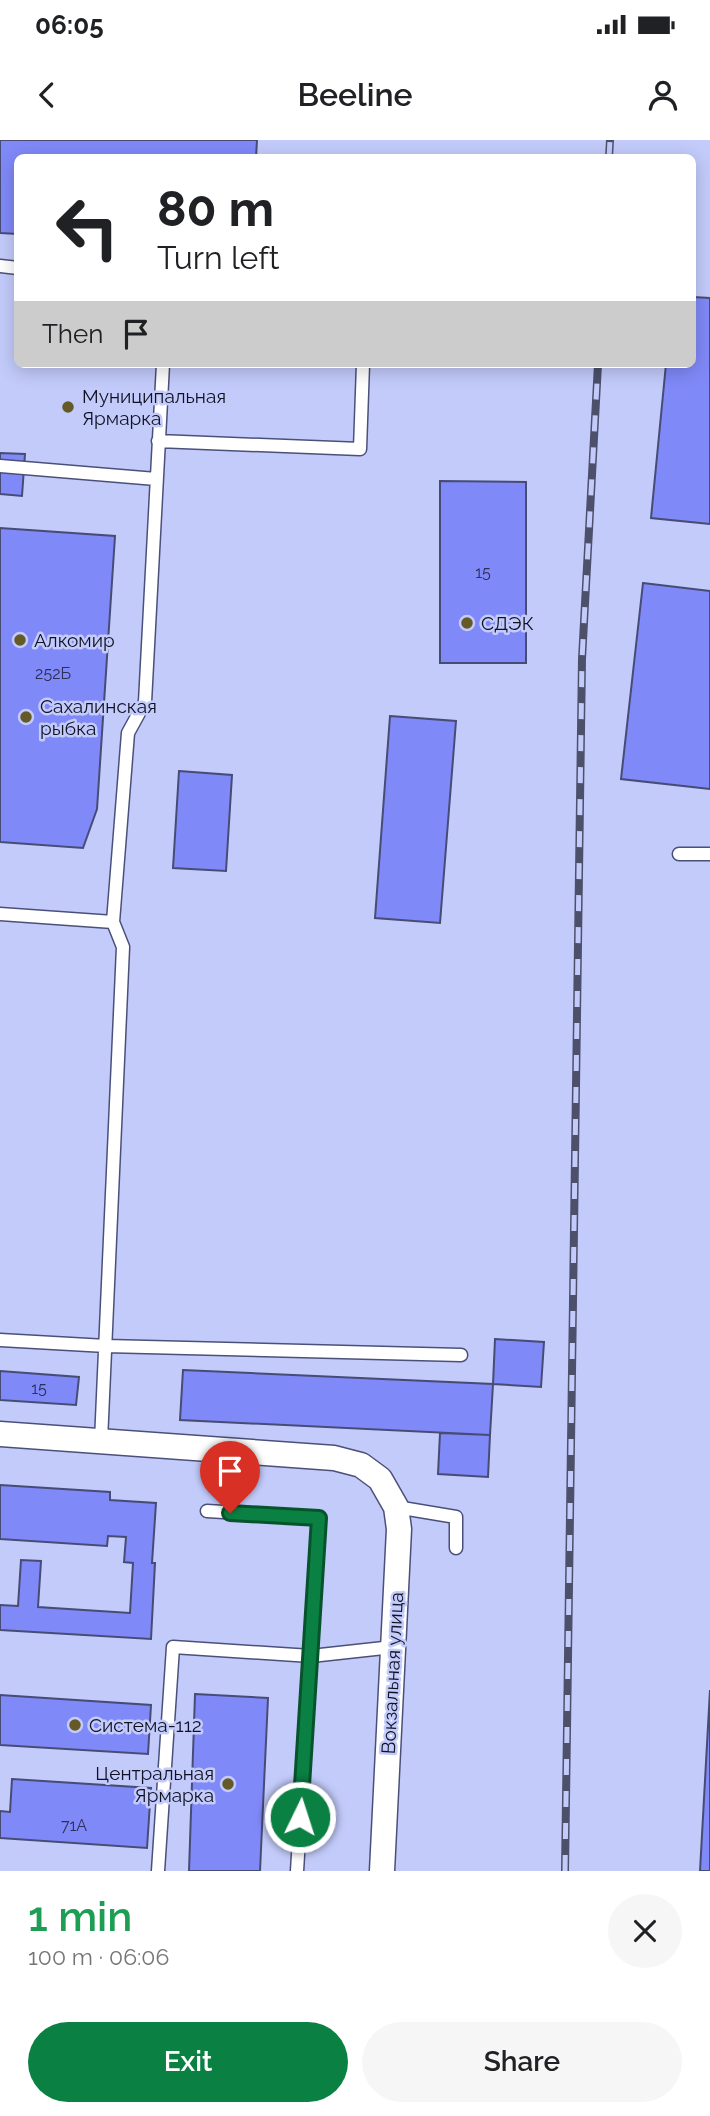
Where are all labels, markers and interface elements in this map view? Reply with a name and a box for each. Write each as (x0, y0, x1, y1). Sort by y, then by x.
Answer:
text: 06:05 (35, 10, 104, 40)
icon: back (28, 76, 66, 114)
text: Beeline (297, 76, 413, 113)
icon: person (644, 76, 682, 114)
text: 80 m (157, 180, 274, 237)
icon: left (42, 182, 133, 273)
text: Turn left (157, 239, 279, 276)
icon: arrive (117, 315, 155, 353)
text: Then (42, 319, 103, 349)
place label: Муниципальная Ярмарка (82, 385, 226, 429)
marker: Муниципальная Ярмарка (60, 399, 76, 415)
house number: 15 (475, 563, 491, 582)
place label: СДЭК (481, 612, 534, 634)
marker: СДЭК (459, 615, 475, 631)
place label: Алкомир (34, 629, 115, 651)
marker: Алкомир (12, 632, 28, 648)
house number: 252Б (35, 664, 71, 683)
place label: Сахалинская рыбка (40, 695, 157, 739)
marker: Сахалинская рыбка (18, 709, 34, 725)
house number: 15 (31, 1379, 47, 1398)
pin (200, 1441, 260, 1513)
icon: arrive (211, 1452, 249, 1490)
street label: Вокзальная улица (377, 1591, 407, 1755)
place label: Система-112 (89, 1714, 202, 1736)
marker: Система-112 (67, 1717, 83, 1733)
place label: Центральная Ярмарка (95, 1762, 214, 1806)
marker: Центральная Ярмарка (220, 1776, 236, 1792)
position arrow (263, 1780, 337, 1854)
house number: 71А (61, 1816, 87, 1835)
text: 1 min (28, 1892, 132, 1941)
button: close (608, 1894, 682, 1968)
text: 100 m · 06:06 (28, 1943, 169, 1970)
button: Exit (28, 2022, 348, 2102)
button: Share (362, 2022, 682, 2102)

